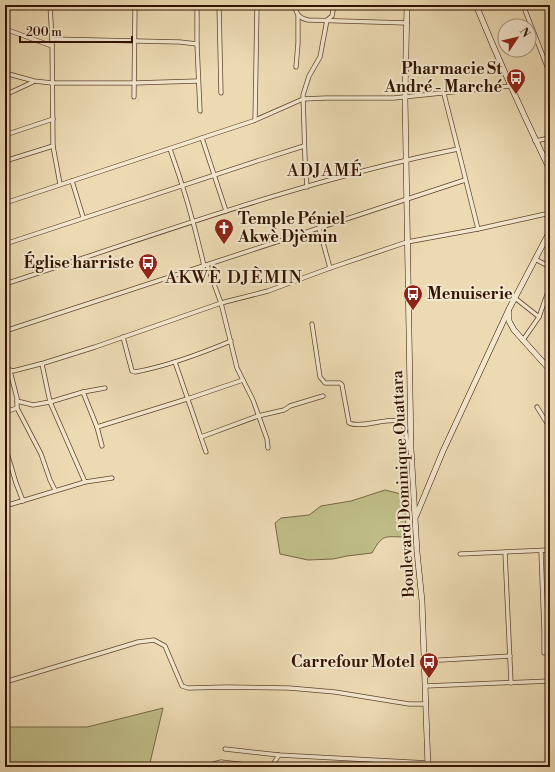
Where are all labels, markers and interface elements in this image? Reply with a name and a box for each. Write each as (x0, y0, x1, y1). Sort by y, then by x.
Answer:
scale bar (20, 18, 132, 44)
north arrow (497, 18, 537, 58)
text: 200 m (26, 25, 62, 40)
text: N (516, 25, 533, 41)
place label: Pharmacie St André - Marché (383, 59, 502, 97)
bus stop icon: Pharmacie St André - Marché (505, 67, 527, 95)
district label: ADJAMÉ (286, 159, 363, 182)
place label: Temple Péniel Akwè Djèmin (237, 209, 346, 247)
church icon: Temple Péniel Akwè Djèmin (213, 217, 235, 245)
place label: Église harriste (24, 251, 134, 273)
bus stop icon: Église harriste (137, 252, 159, 280)
district label: AKWÈ DJÈMIN (164, 266, 303, 289)
bus stop icon: Menuiserie (402, 283, 424, 311)
place label: Menuiserie (427, 284, 513, 304)
street label: Boulevard Dominique Ouattara (387, 369, 419, 599)
bus stop icon: Carrefour Motel (418, 651, 440, 679)
place label: Carrefour Motel (291, 652, 416, 672)

